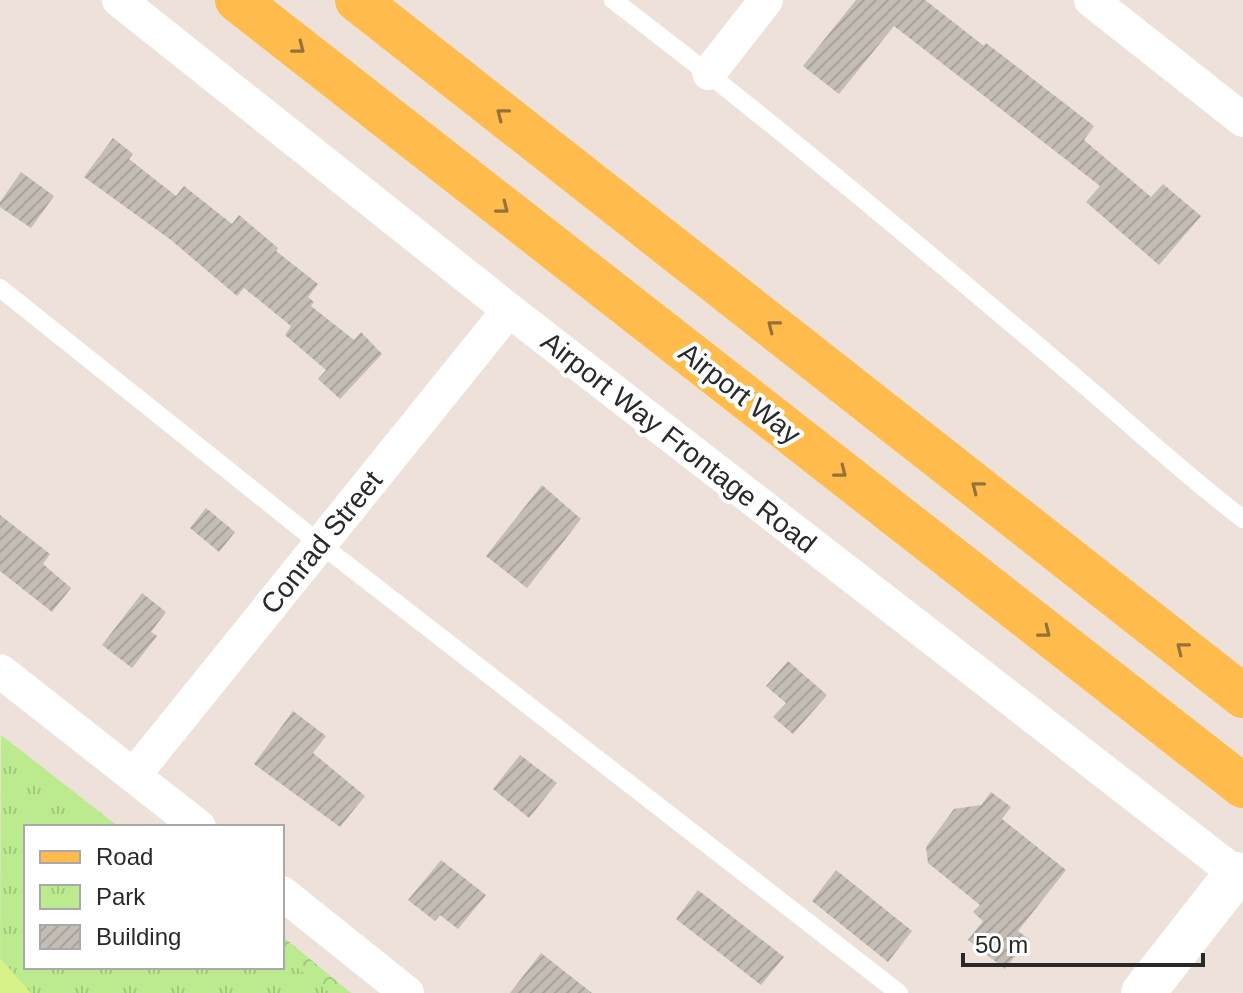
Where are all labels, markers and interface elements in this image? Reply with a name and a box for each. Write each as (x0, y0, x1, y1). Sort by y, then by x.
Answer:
one-way arrow (290, 38, 304, 53)
one-way arrow (496, 109, 511, 123)
one-way arrow (494, 199, 509, 213)
one-way arrow (767, 322, 782, 336)
street label: Airport Way Frontage Road (535, 326, 822, 559)
street label: Airport Way (673, 336, 806, 450)
one-way arrow (832, 462, 847, 476)
street label: Conrad Street (254, 465, 388, 620)
one-way arrow (972, 482, 986, 497)
one-way arrow (1036, 622, 1050, 637)
one-way arrow (1176, 643, 1191, 657)
legend (24, 825, 284, 969)
text: Road (96, 843, 153, 870)
text: Park (96, 883, 146, 910)
scale bar (963, 917, 1203, 967)
text: Building (96, 923, 181, 950)
text: 50 m (975, 931, 1028, 958)

